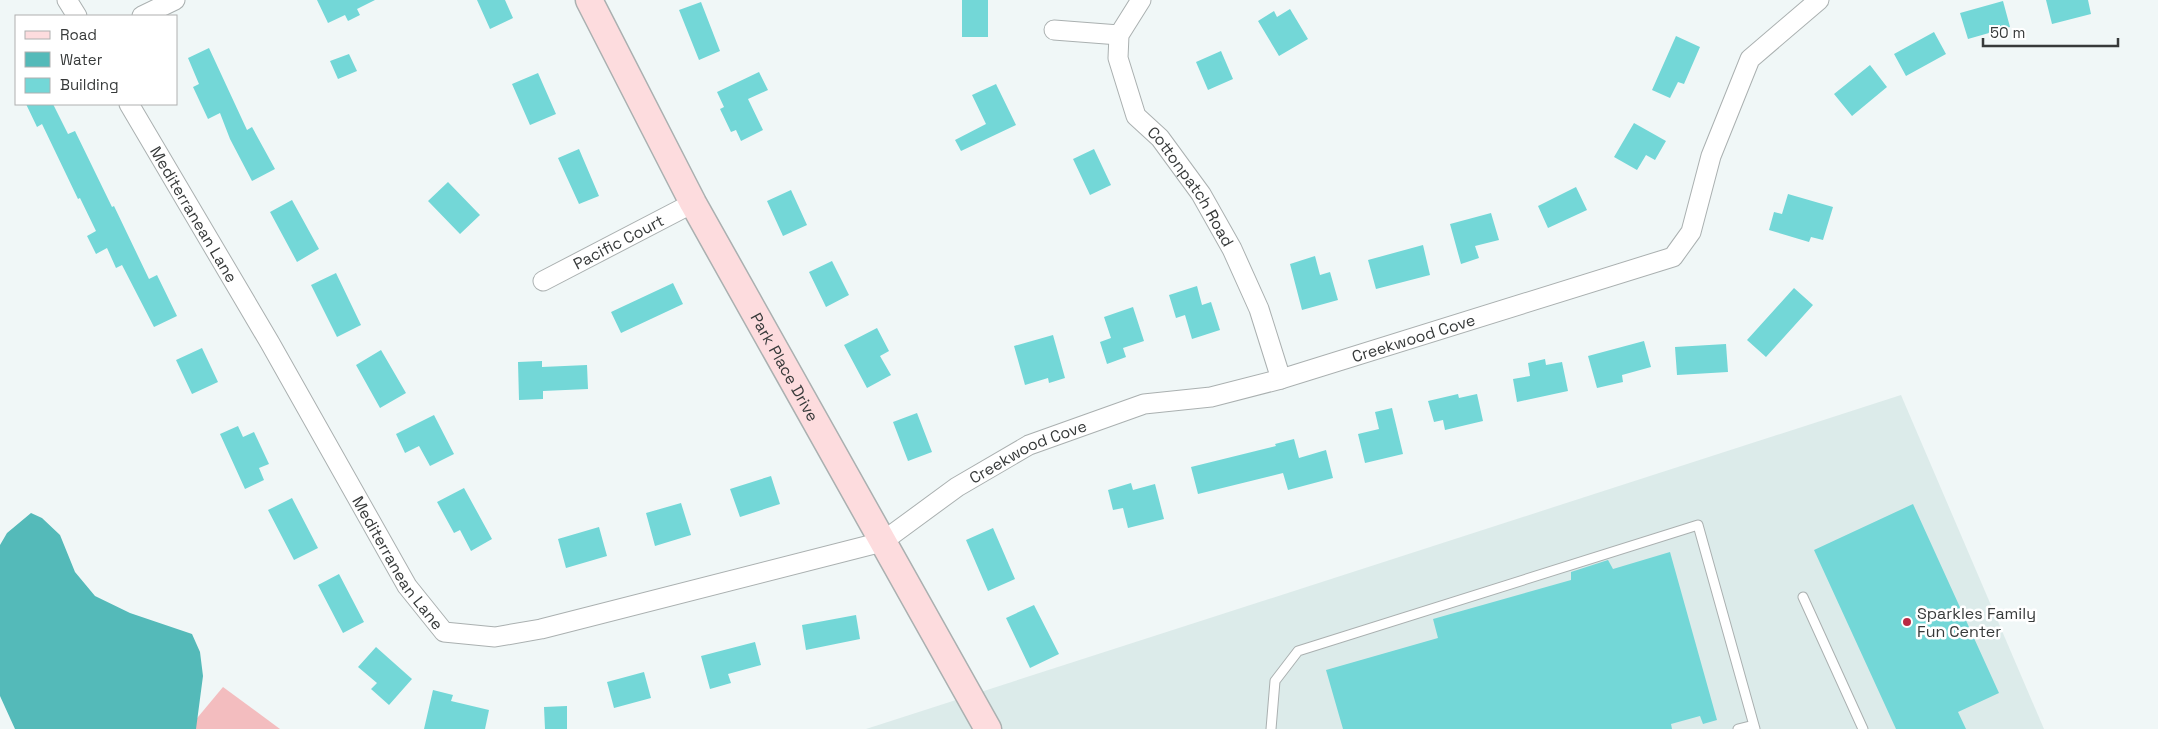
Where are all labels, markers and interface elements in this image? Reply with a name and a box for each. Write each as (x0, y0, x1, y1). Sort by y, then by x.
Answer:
legend (15, 15, 178, 105)
scale bar (1983, 15, 2118, 47)
text: 50 m (1990, 23, 2025, 42)
text: Road (60, 25, 97, 44)
text: Water (60, 50, 103, 69)
text: Building (60, 75, 119, 94)
street label: Cottonpatch Road (1143, 122, 1238, 250)
street label: Mediterranean Lane (145, 142, 242, 287)
street label: Pacific Court (570, 210, 668, 275)
street label: Park Place Drive (746, 309, 823, 425)
street label: Creekwood Cove (1349, 309, 1478, 367)
street label: Creekwood Cove (965, 415, 1090, 489)
street label: Mediterranean Lane (347, 492, 448, 634)
place label: Sparkles Family Fun Center (1917, 603, 2036, 642)
marker: Sparkles Family Fun Center (1901, 616, 1913, 628)

